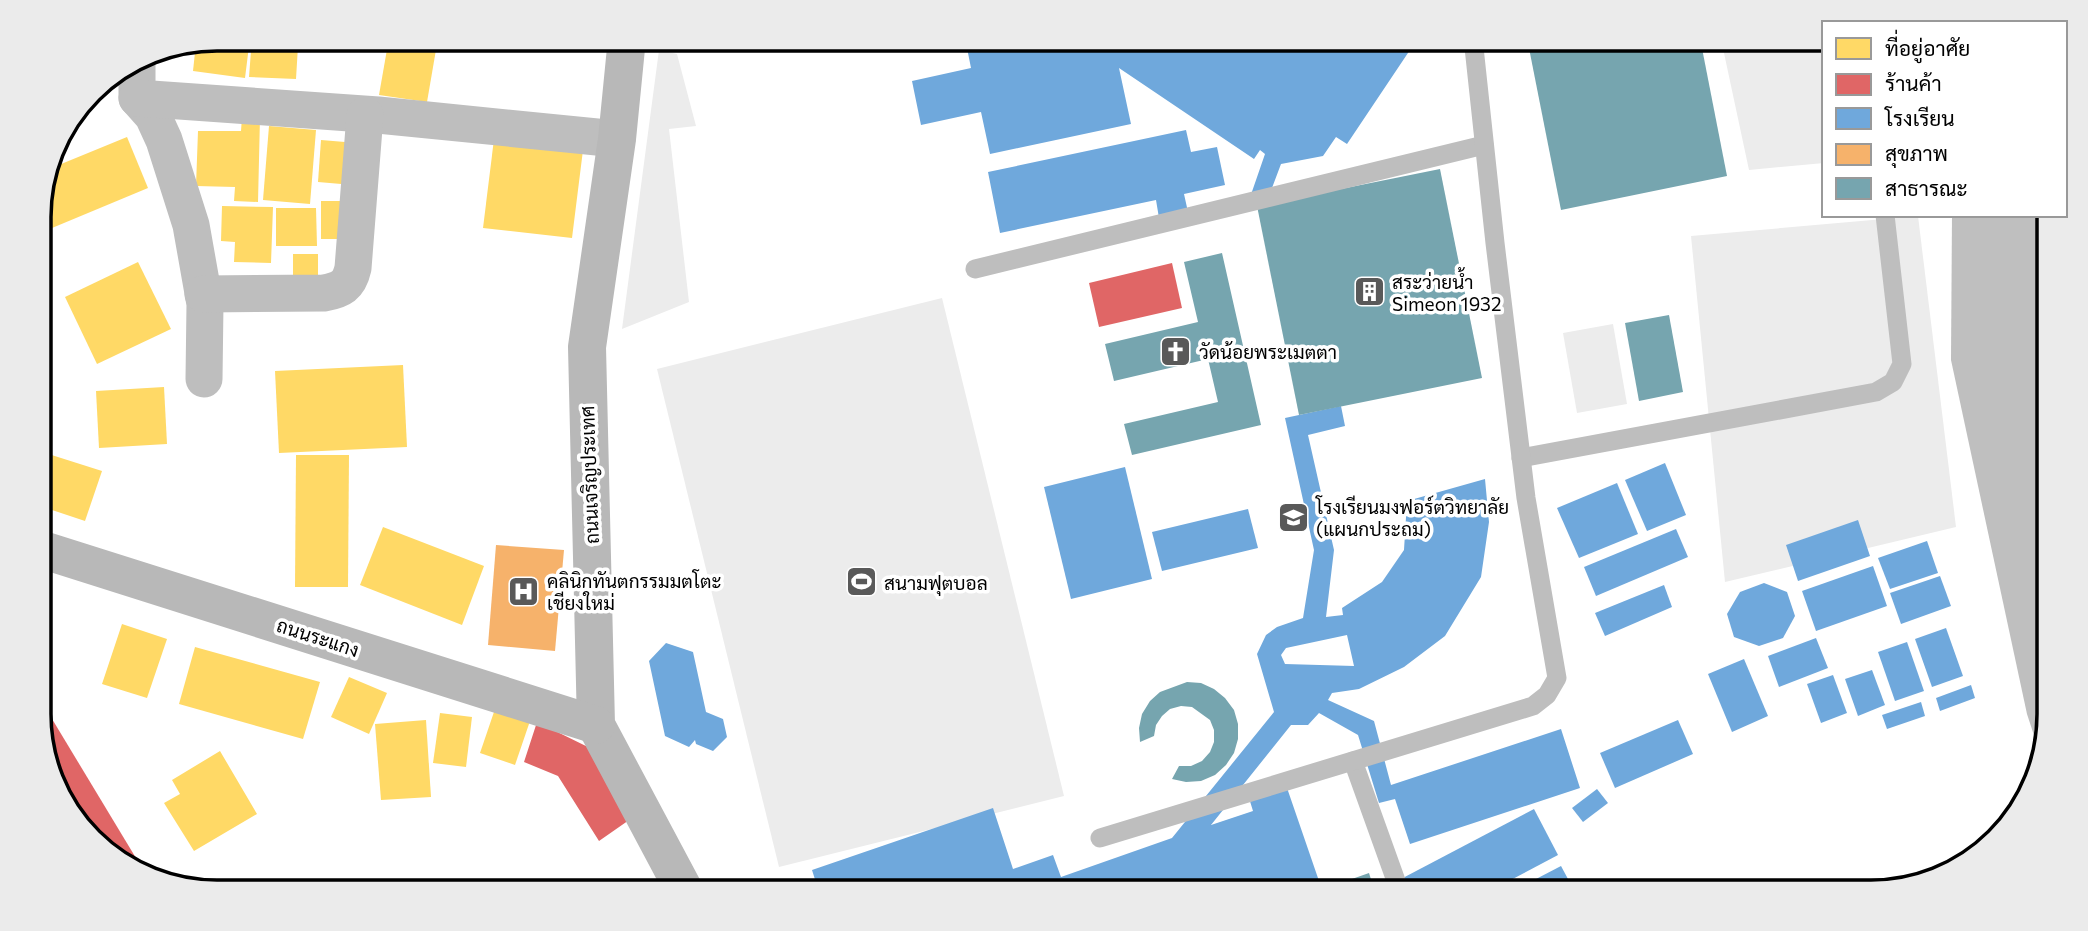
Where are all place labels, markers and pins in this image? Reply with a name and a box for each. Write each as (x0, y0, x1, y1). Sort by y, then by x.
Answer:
place label: สระว่ายน้ำ Simeon 1932 (1392, 267, 1501, 315)
building icon: สระว่ายน้ำ Simeon 1932 (1352, 275, 1386, 309)
church icon: วัดน้อยพระเมตตา (1159, 334, 1193, 368)
place label: วัดน้อยพระเมตตา (1199, 340, 1337, 363)
place label: โรงเรียนมงฟอร์ตวิทยาลัย (แผนกประถม) (1315, 495, 1509, 540)
school or university icon: โรงเรียนมงฟอร์ตวิทยาลัย (แผนกประถม) (1276, 500, 1310, 534)
sports icon: สนามฟุตบอล (844, 565, 878, 599)
place label: คลินิกทันตกรรมมตโตะ เชียงใหม่ (547, 569, 722, 614)
place label: สนามฟุตบอล (884, 571, 988, 596)
hospital icon: คลินิกทันตกรรมมตโตะ เชียงใหม่ (507, 574, 541, 608)

